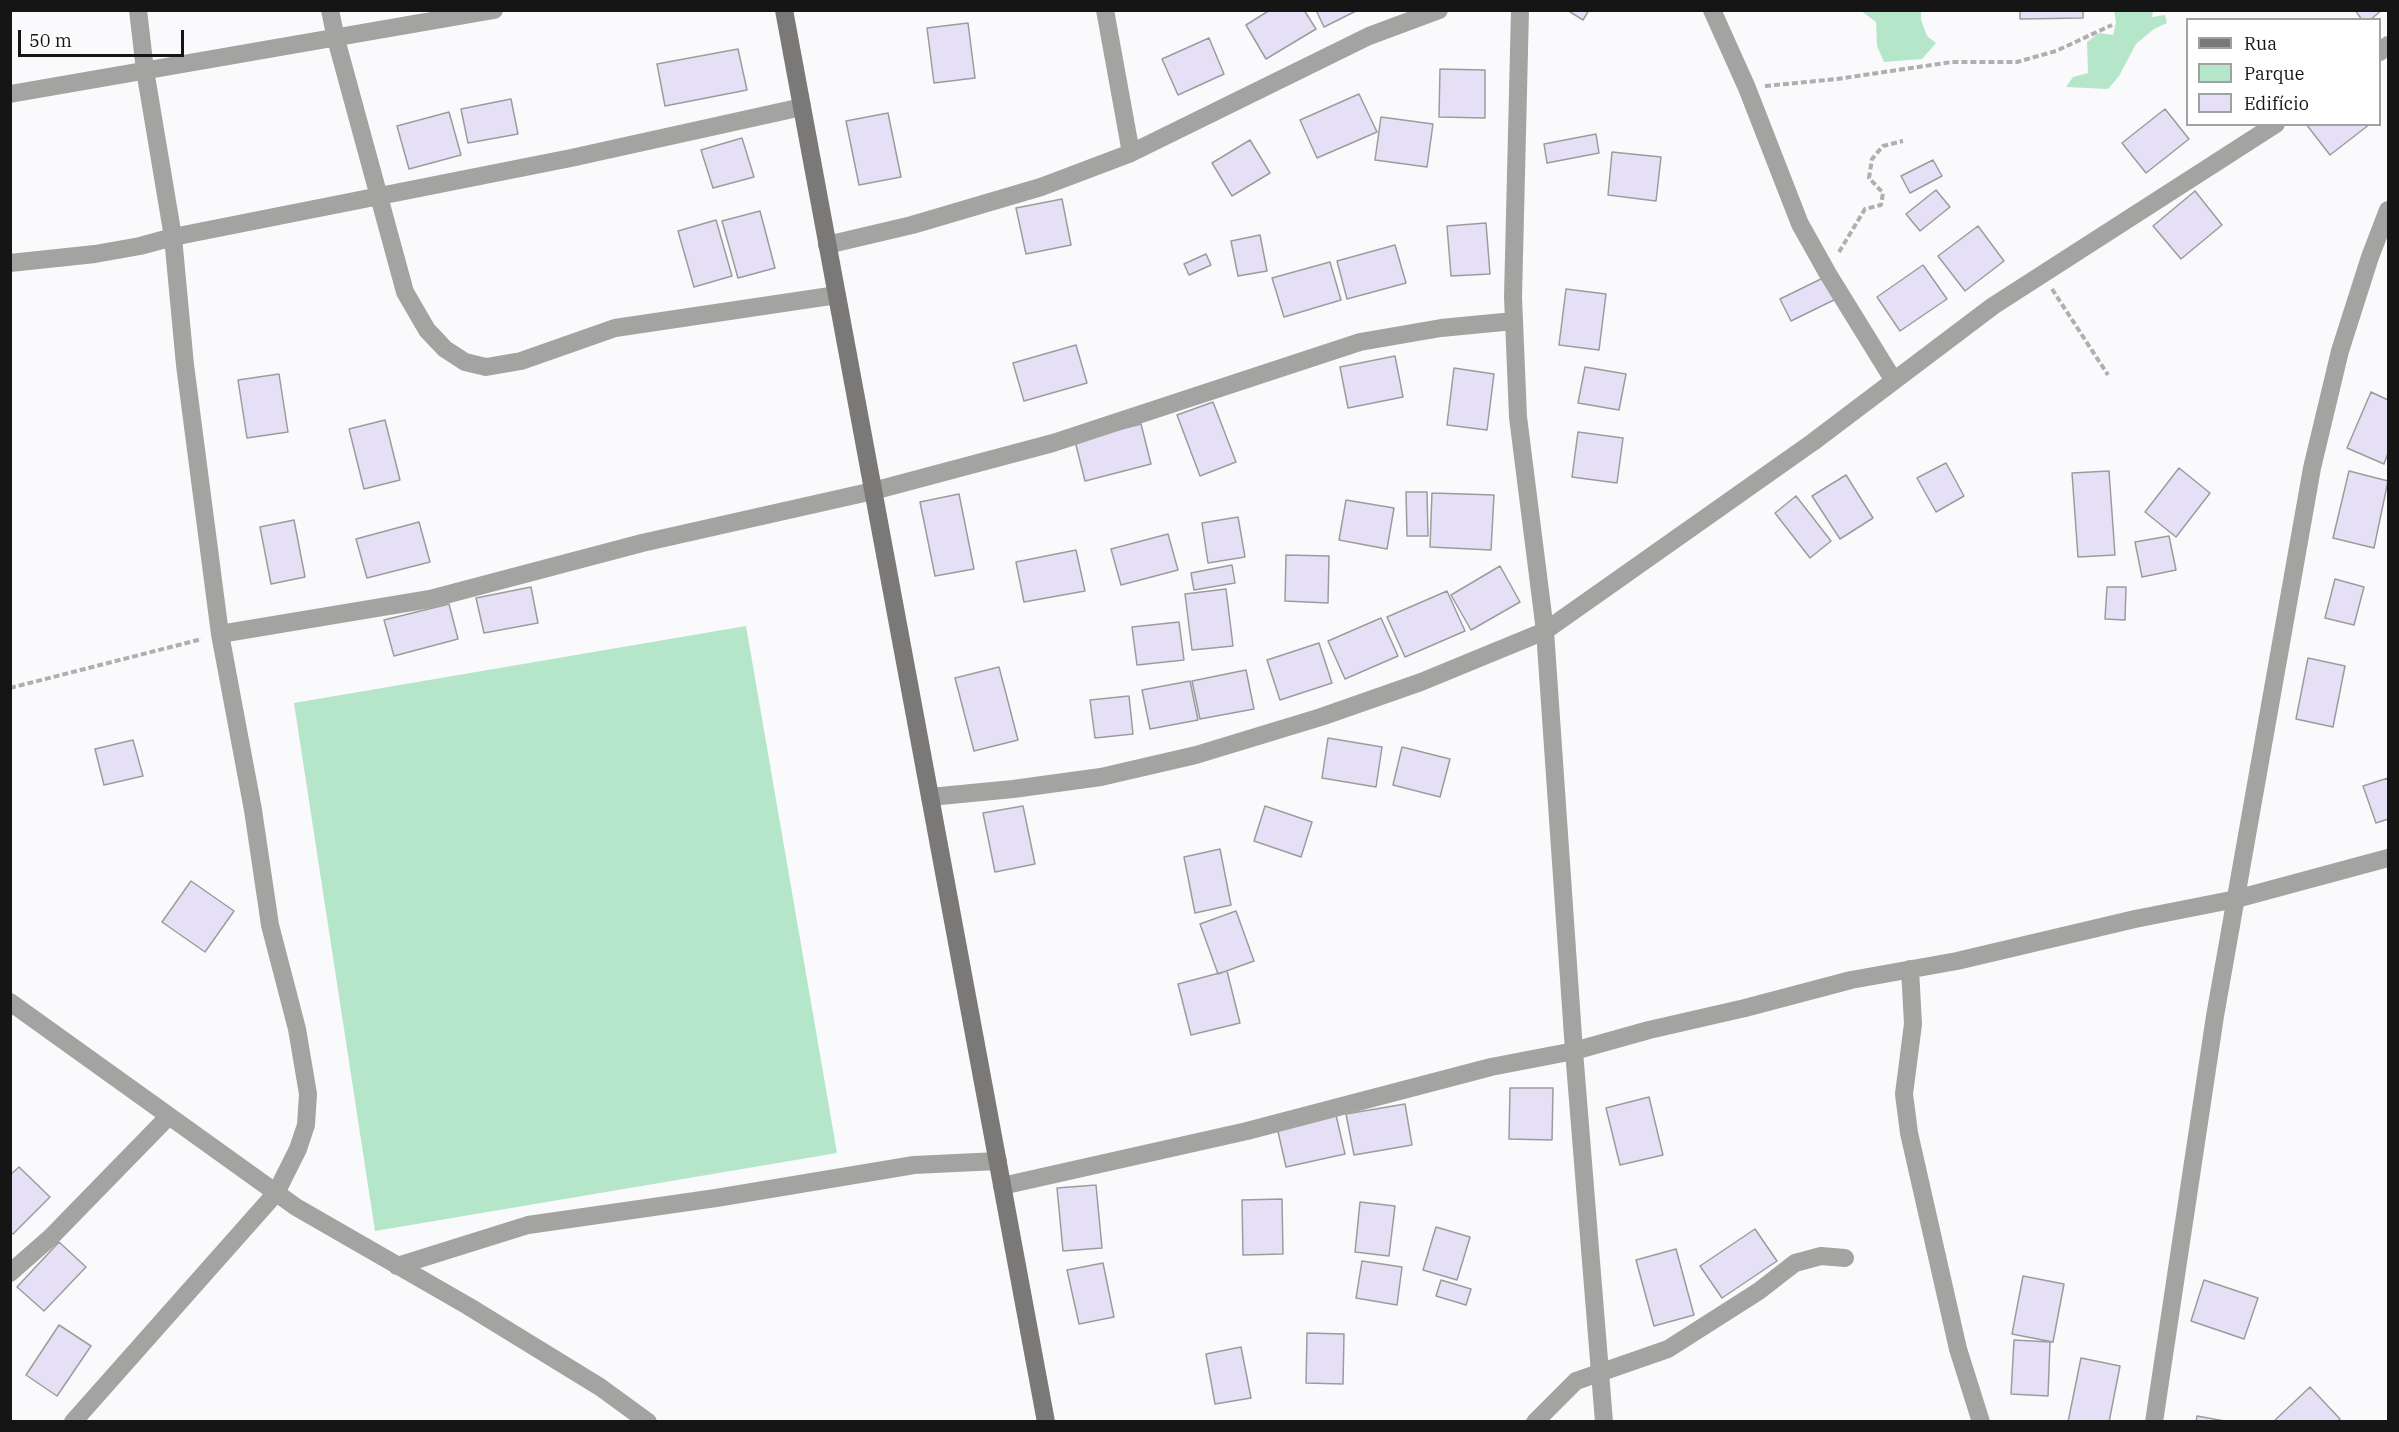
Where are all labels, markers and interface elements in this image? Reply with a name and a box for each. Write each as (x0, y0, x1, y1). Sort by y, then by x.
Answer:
scale bar (21, 18, 188, 56)
legend (2186, 18, 2381, 126)
text: 50 m (29, 29, 72, 52)
text: Rua (2244, 32, 2277, 55)
text: Parque (2244, 62, 2304, 85)
text: Edifício (2244, 92, 2309, 115)

